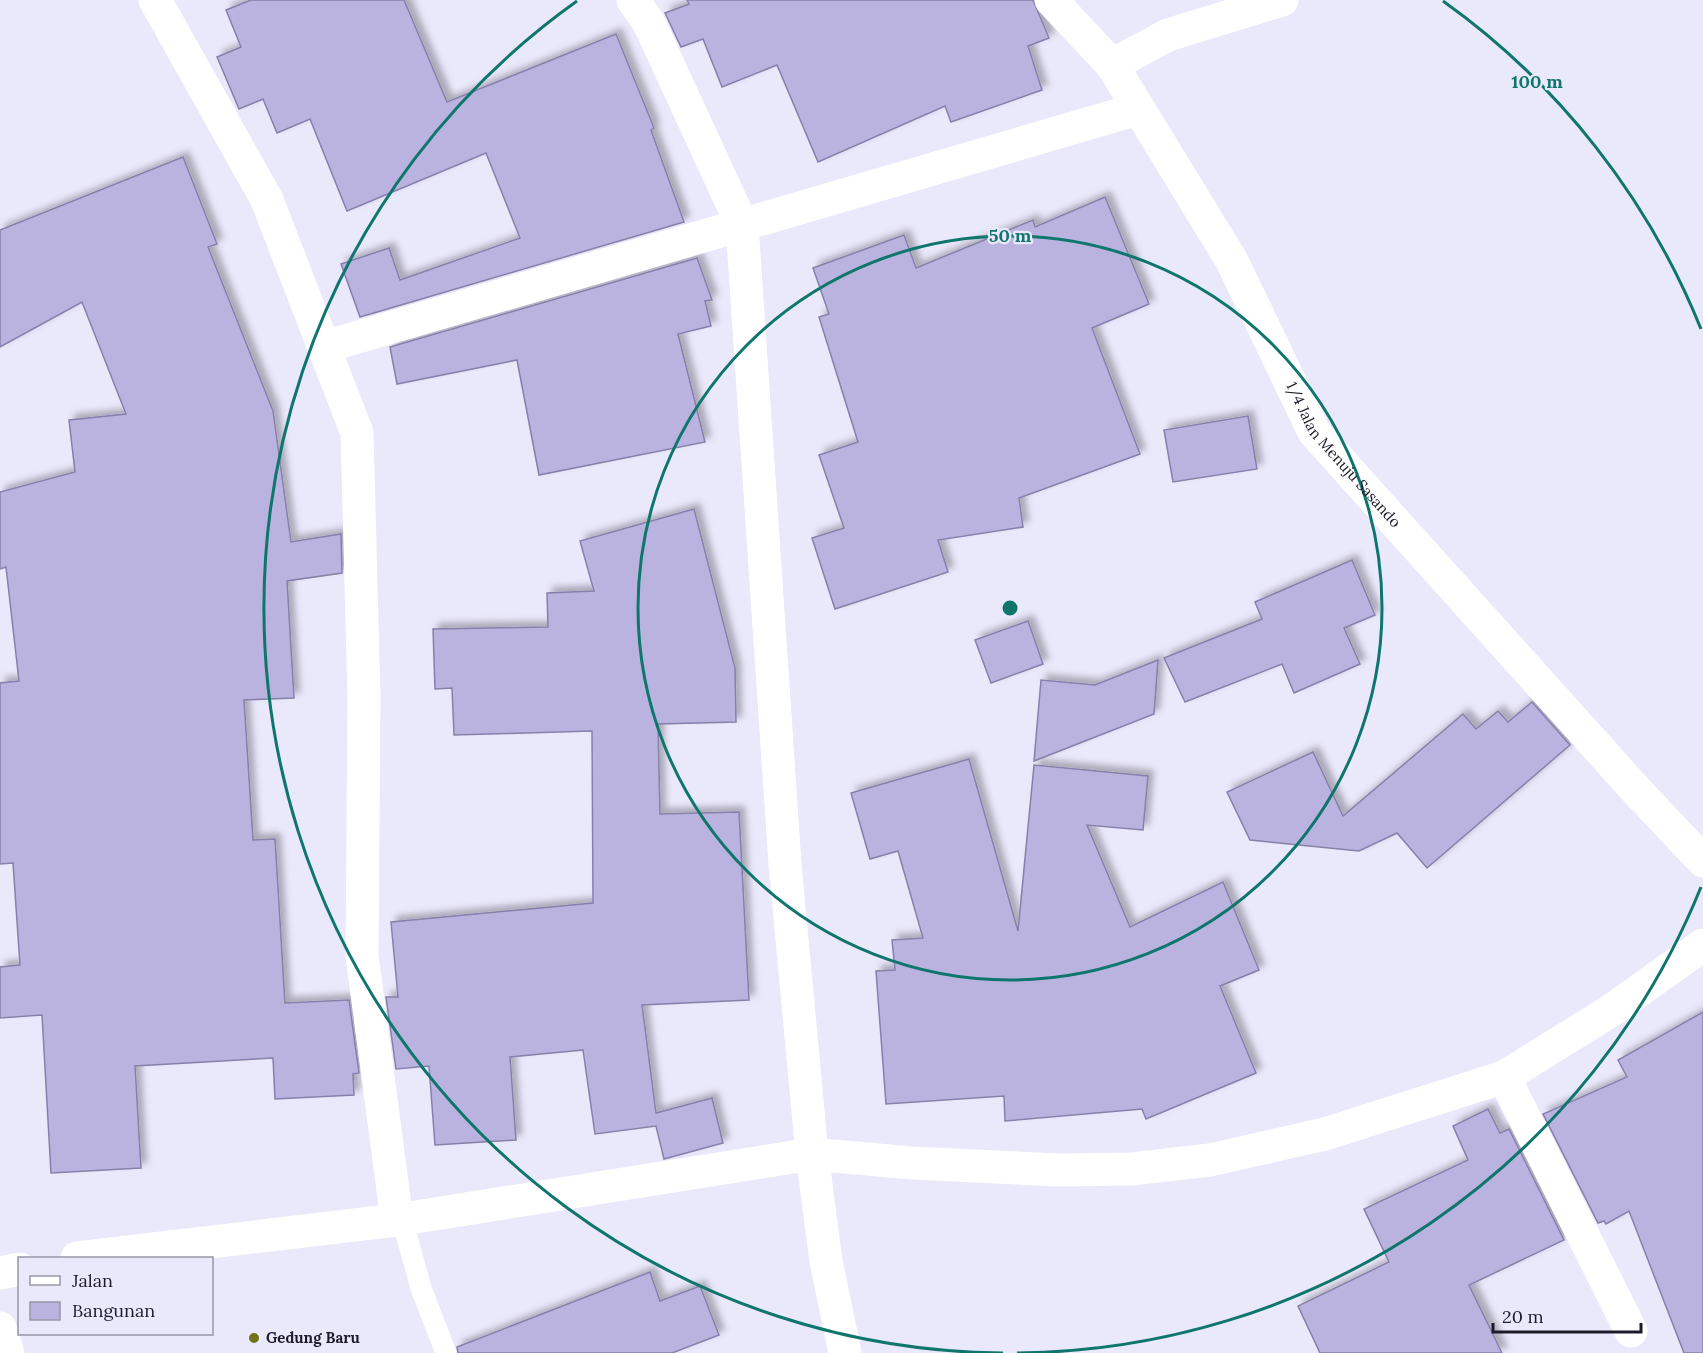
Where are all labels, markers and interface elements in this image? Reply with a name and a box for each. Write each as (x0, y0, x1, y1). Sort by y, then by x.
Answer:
text: 100 m (1511, 70, 1563, 93)
text: 50 m (989, 224, 1032, 247)
street label: 1/4 Jalan Menuju Sasando (1282, 379, 1405, 531)
centre of rings (1000, 598, 1020, 618)
legend (18, 1257, 213, 1335)
text: Jalan (71, 1269, 113, 1292)
scale bar (1493, 1296, 1642, 1334)
text: Bangunan (72, 1299, 155, 1322)
text: 20 m (1502, 1305, 1544, 1328)
place label: Gedung Baru (266, 1328, 360, 1347)
marker: Gedung Baru (247, 1331, 261, 1345)

